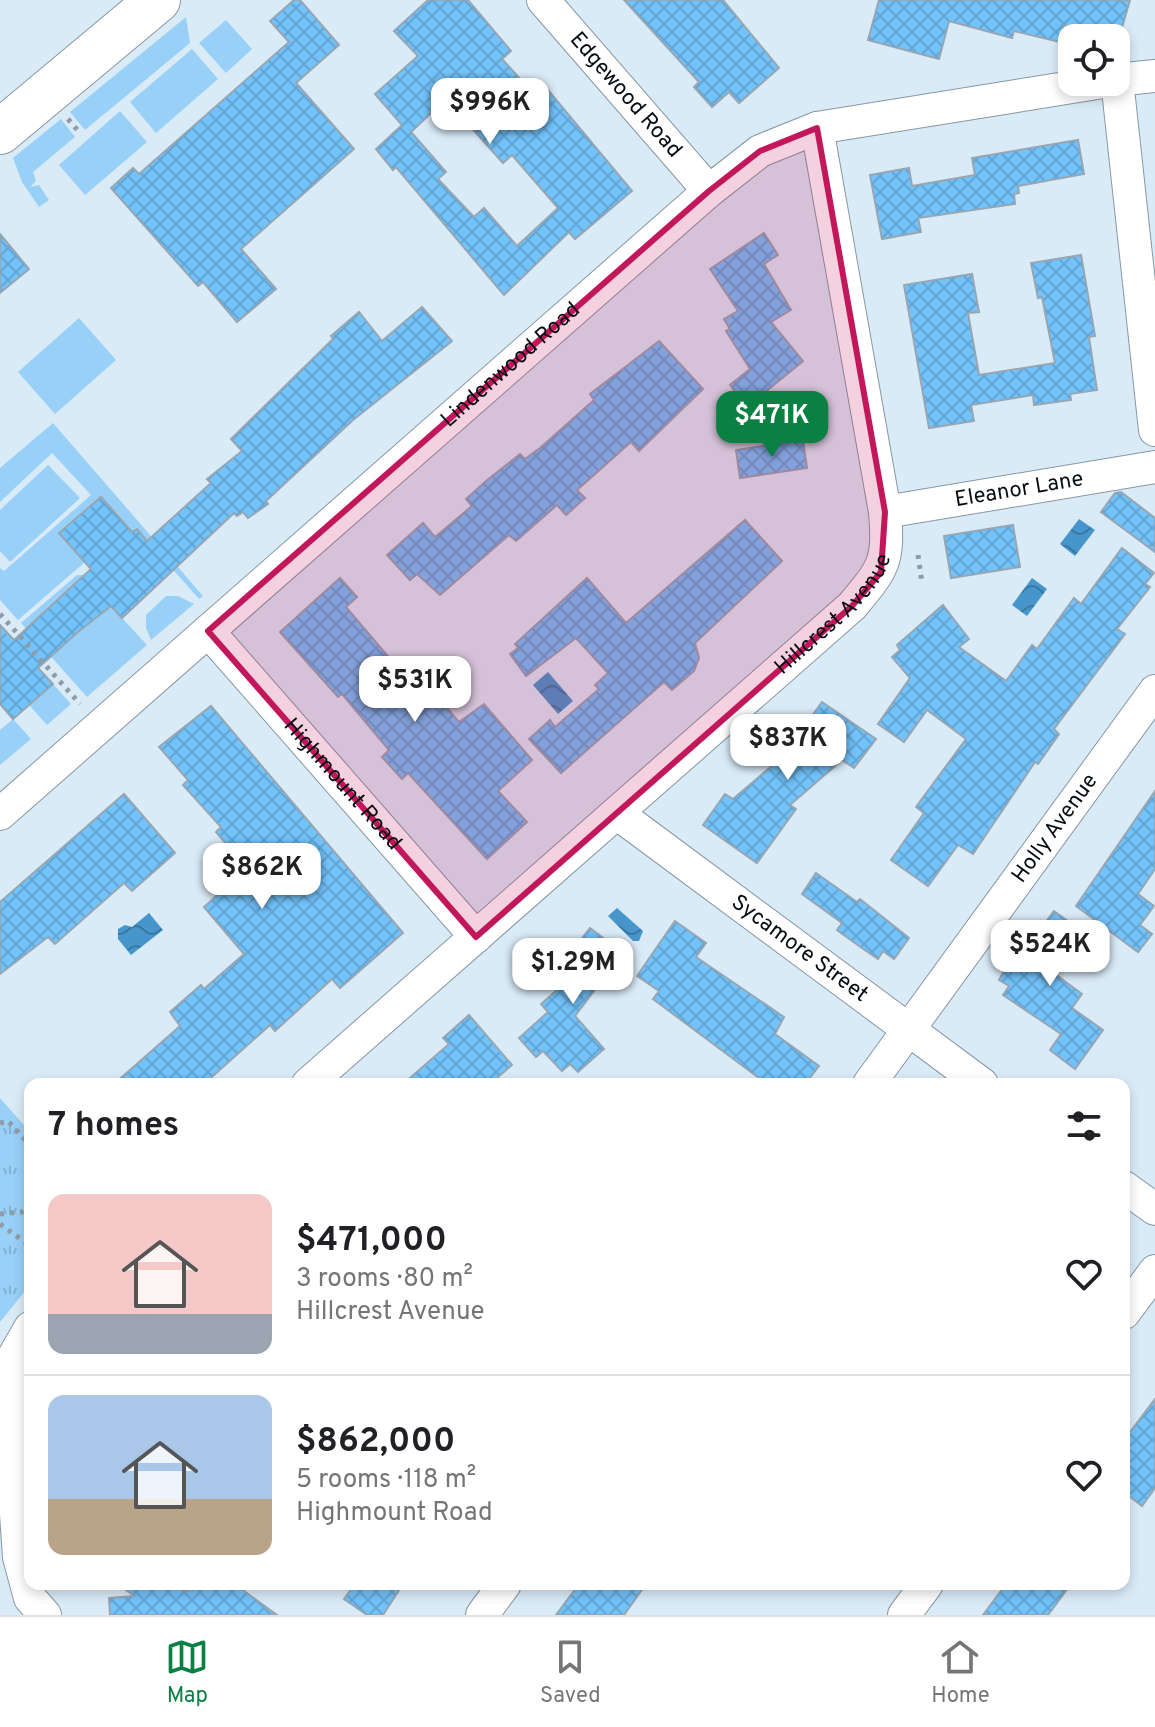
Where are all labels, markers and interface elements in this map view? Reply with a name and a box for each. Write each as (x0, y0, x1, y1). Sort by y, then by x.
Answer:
map controls (1058, 24, 1130, 96)
button: locate (1058, 24, 1130, 96)
street label: Edgewood Road (564, 27, 688, 164)
pin: $996K (434, 78, 546, 146)
text: $996K (449, 87, 531, 120)
street label: Lindenwood Road (436, 297, 586, 434)
pin: $471K (716, 391, 828, 459)
text: $471K (734, 400, 810, 433)
street label: Eleanor Lane (953, 466, 1085, 514)
street label: Hillcrest Avenue (770, 551, 898, 681)
pin: $531K (359, 656, 471, 724)
text: $531K (377, 665, 453, 698)
street label: Highmount Road (277, 713, 407, 856)
pin: $837K (732, 714, 844, 782)
text: $837K (748, 723, 828, 756)
street label: Holly Avenue (1006, 768, 1104, 889)
pin: $862K (206, 843, 318, 911)
text: $862K (221, 852, 303, 885)
street label: Sycamore Street (726, 889, 873, 1008)
pin: $524K (994, 920, 1106, 988)
text: $524K (1009, 929, 1091, 962)
pin: $1.29M (508, 938, 638, 1006)
text: $1.29M (530, 947, 616, 980)
icon: filters (1062, 1104, 1106, 1148)
text: 7 homes (48, 1105, 179, 1148)
text: $471,000 (296, 1220, 447, 1263)
icon: home (112, 1226, 208, 1322)
icon: heart (1062, 1252, 1106, 1296)
text: 3 rooms · 80 m² (296, 1263, 473, 1296)
text: Hillcrest Avenue (296, 1296, 484, 1329)
text: $862,000 (296, 1421, 455, 1464)
icon: home (112, 1427, 208, 1523)
icon: heart (1062, 1453, 1106, 1497)
text: 5 rooms · 118 m² (296, 1464, 476, 1497)
text: Highmount Road (296, 1497, 493, 1530)
tab: Map (165, 1635, 209, 1710)
tab: Saved (540, 1635, 601, 1710)
tab: Home (931, 1635, 990, 1710)

